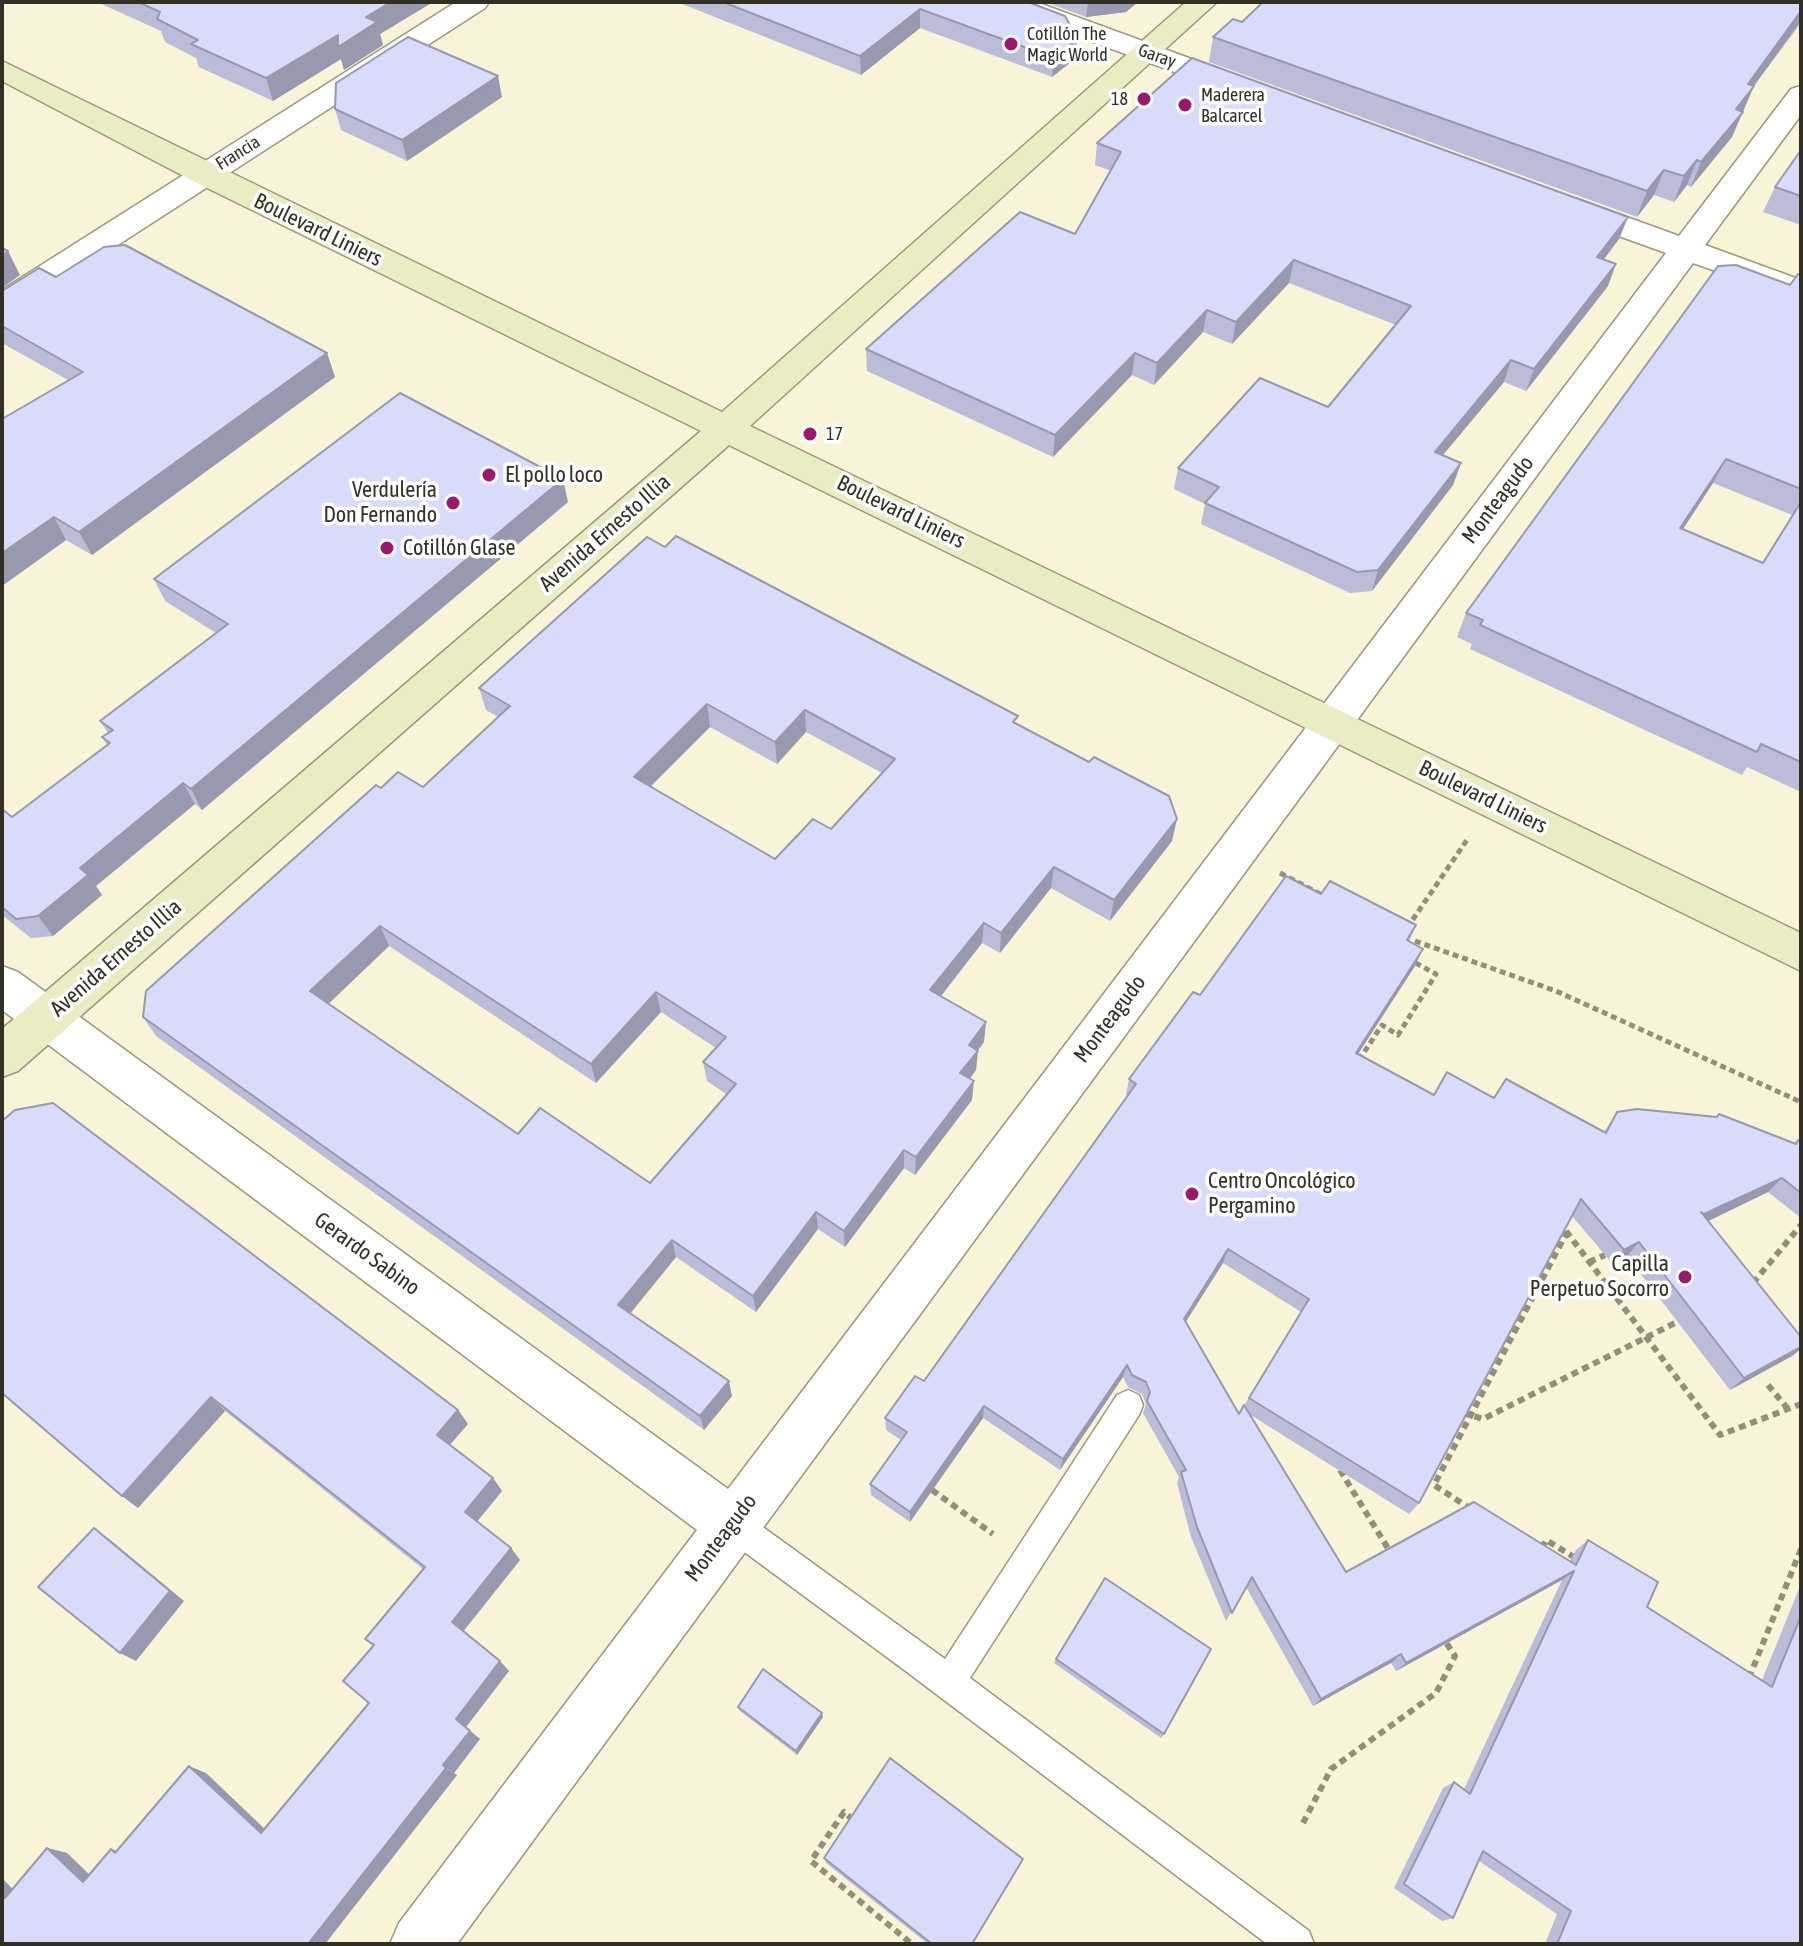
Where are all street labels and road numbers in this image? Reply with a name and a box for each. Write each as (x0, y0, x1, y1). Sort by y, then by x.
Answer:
street label: Garay (1135, 39, 1179, 73)
street label: Francia (212, 131, 264, 175)
street label: Boulevard Liniers (250, 188, 386, 272)
street label: Monteagudo (1456, 451, 1540, 549)
street label: Avenida Ernesto Illia (534, 469, 676, 597)
street label: Boulevard Liniers (833, 470, 969, 554)
street label: Boulevard Liniers (1415, 755, 1551, 839)
street label: Avenida Ernesto Illia (45, 894, 187, 1022)
street label: Monteagudo (1068, 970, 1152, 1068)
street label: Gerardo Sabino (309, 1207, 425, 1301)
street label: Monteagudo (679, 1489, 763, 1587)

